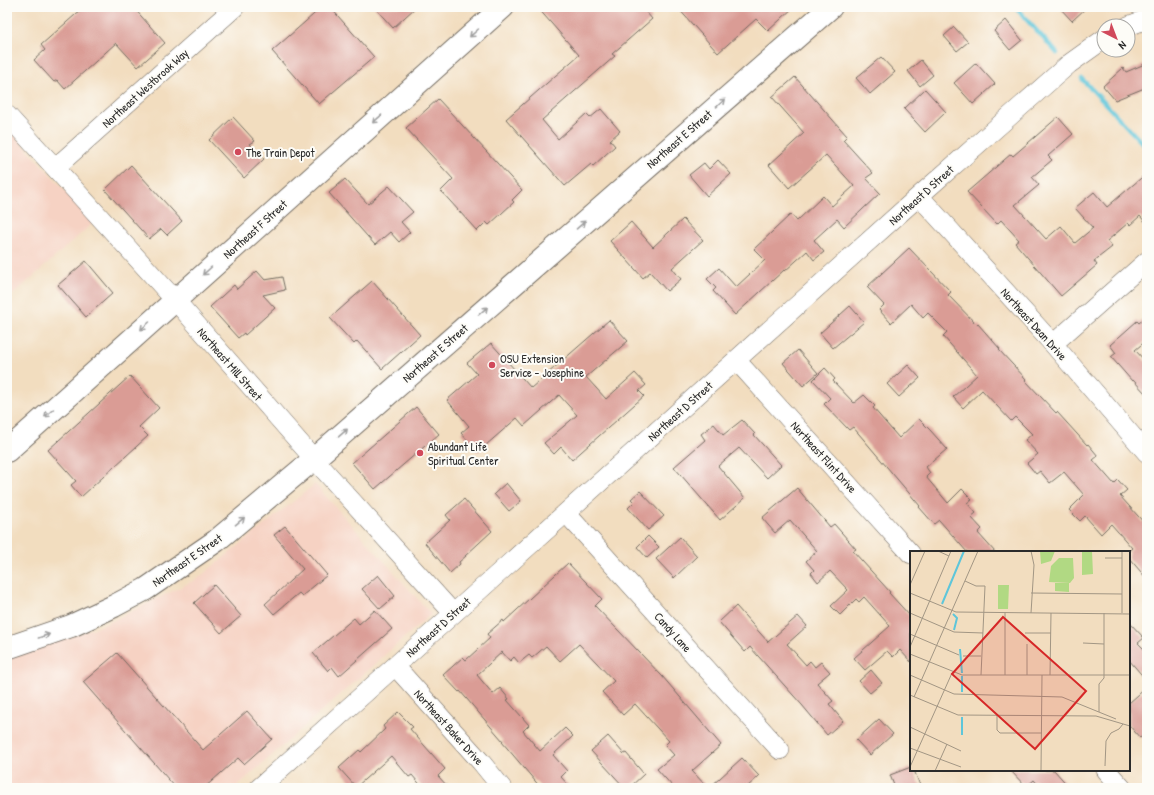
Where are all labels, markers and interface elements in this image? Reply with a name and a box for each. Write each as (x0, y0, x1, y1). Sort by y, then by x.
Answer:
north arrow (1096, 18, 1136, 58)
one-way arrow (469, 28, 479, 38)
text: N (1116, 38, 1130, 53)
street label: Northeast Westbrook Way (98, 45, 192, 131)
one-way arrow (716, 98, 727, 107)
street label: Northeast E Street (642, 105, 716, 172)
one-way arrow (372, 115, 382, 124)
place label: The Train Depot (246, 144, 315, 161)
marker: The Train Depot (233, 147, 243, 157)
street label: Northeast D Street (885, 161, 958, 229)
street label: Northeast F Street (219, 195, 292, 262)
one-way arrow (576, 221, 587, 230)
one-way arrow (202, 267, 212, 276)
street label: Northeast Dean Drive (997, 284, 1071, 364)
one-way arrow (478, 306, 489, 315)
street label: Northeast E Street (398, 319, 472, 386)
one-way arrow (140, 322, 151, 331)
street label: Northeast Mill Street (194, 324, 267, 405)
place label: OSU Extension Service - Josephine (500, 350, 584, 381)
marker: OSU Extension Service - Josephine (487, 360, 497, 370)
street label: Northeast D Street (644, 377, 717, 445)
one-way arrow (44, 408, 54, 418)
street label: Northeast Flint Drive (787, 417, 861, 497)
one-way arrow (338, 429, 349, 438)
place label: Abundant Life Spiritual Center (428, 438, 499, 469)
marker: Abundant Life Spiritual Center (415, 448, 425, 458)
one-way arrow (234, 517, 245, 526)
street label: Northeast E Street (149, 529, 226, 590)
inset map (910, 551, 1130, 771)
street label: Northeast D Street (402, 593, 475, 661)
street label: Candy Lane (650, 608, 696, 656)
one-way arrow (38, 631, 50, 639)
street label: Northeast Baker Drive (410, 685, 488, 769)

